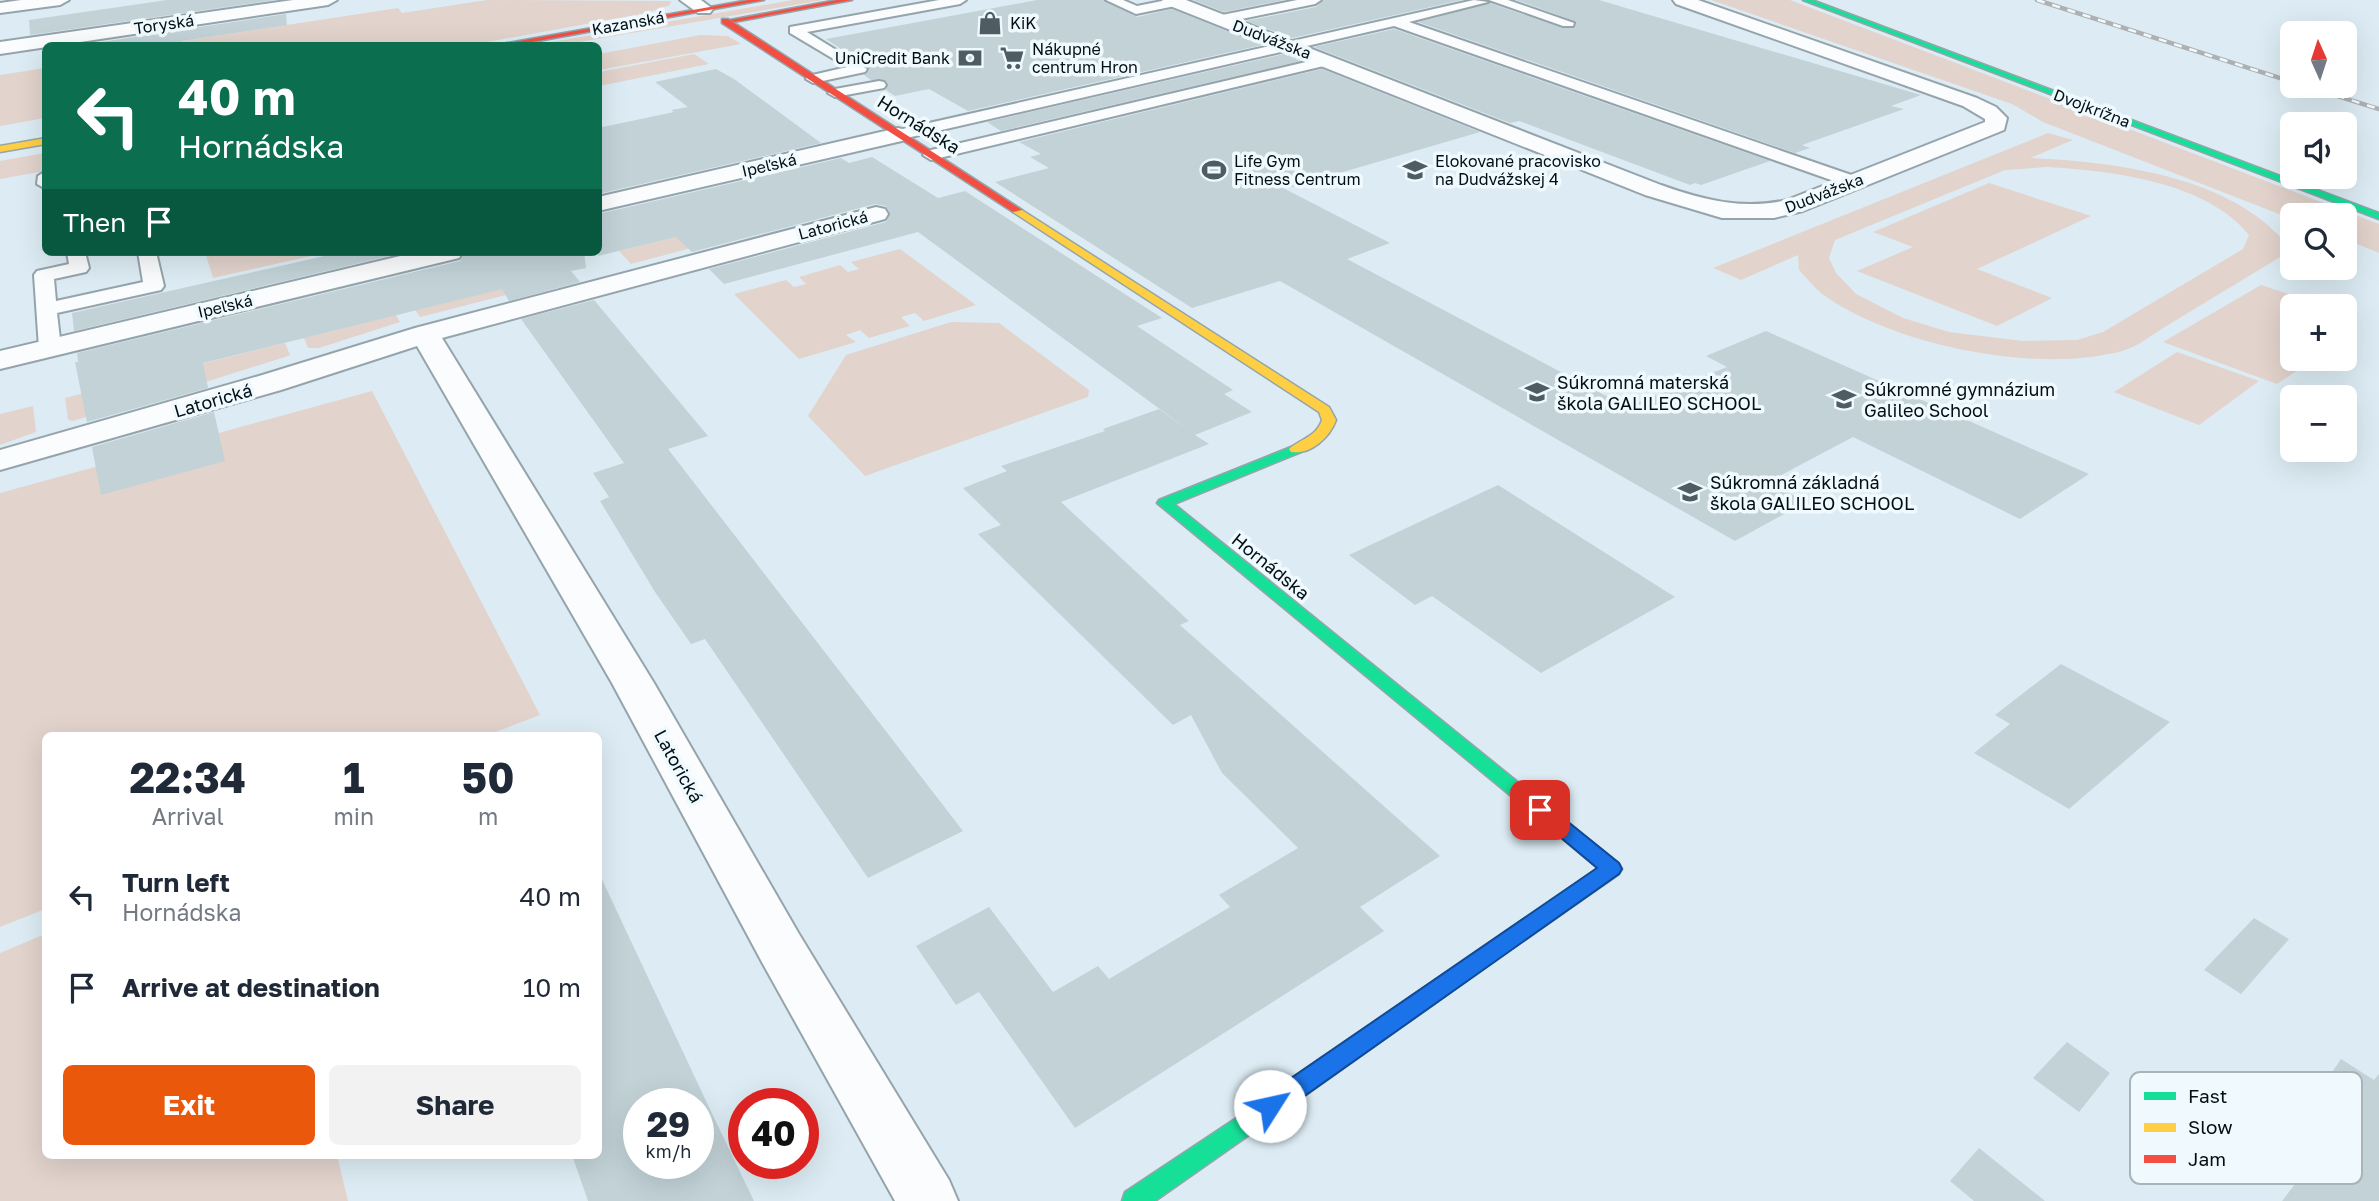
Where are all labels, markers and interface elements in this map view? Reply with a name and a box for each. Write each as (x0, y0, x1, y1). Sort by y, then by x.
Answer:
street label: Kazanská (590, 7, 666, 39)
shop icon: KiK (976, 9, 1004, 37)
street label: Toryská (133, 10, 195, 38)
place label: KiK (1010, 13, 1036, 33)
street label: Dudvážska (1230, 15, 1314, 63)
north arrow (2280, 21, 2357, 98)
map controls (2280, 21, 2357, 462)
place label: Nákupné centrum Hron (1032, 39, 1138, 77)
bank icon: UniCredit Bank (956, 44, 984, 72)
supermarket icon: Nákupné centrum Hron (998, 44, 1026, 72)
place label: UniCredit Bank (835, 48, 950, 68)
text: 40 m (178, 67, 296, 126)
icon: left (63, 70, 154, 161)
street label: Dvojkrížna (2051, 84, 2133, 132)
street label: Hornádska (874, 90, 964, 158)
button: sound (2280, 112, 2357, 189)
text: Hornádska (178, 127, 344, 165)
street label: Ipeľská (740, 149, 798, 181)
place label: Life Gym Fitness Centrum (1234, 151, 1361, 189)
place label: Elokované pracovisko na Dudvážskej 4 (1435, 151, 1601, 189)
sports icon: Life Gym Fitness Centrum (1200, 156, 1228, 184)
school or university icon: Elokované pracovisko na Dudvážskej 4 (1401, 156, 1429, 184)
street label: Dudvážska (1782, 169, 1866, 217)
icon: arrive (140, 203, 178, 241)
button: search (2280, 203, 2357, 280)
street label: Latorická (796, 206, 870, 244)
text: Then (63, 207, 126, 238)
street label: Ipeľská (196, 290, 254, 322)
button: + (2280, 294, 2357, 371)
place label: Súkromná materská škola GALILEO SCHOOL (1557, 371, 1761, 414)
street label: Latorická (171, 378, 255, 422)
school or university icon: Súkromná materská škola GALILEO SCHOOL (1523, 378, 1551, 406)
place label: Súkromné gymnázium Galileo School (1864, 378, 2055, 421)
school or university icon: Súkromné gymnázium Galileo School (1830, 385, 1858, 413)
button: − (2280, 385, 2357, 462)
place label: Súkromná základná škola GALILEO SCHOOL (1710, 471, 1914, 514)
school or university icon: Súkromná základná škola GALILEO SCHOOL (1676, 478, 1704, 506)
street label: Hornádska (1228, 528, 1314, 604)
street label: Latorická (650, 726, 708, 806)
text: 22:34 (129, 752, 246, 802)
text: 1 (343, 752, 365, 802)
text: 50 (462, 752, 515, 802)
pin (1510, 780, 1570, 840)
icon: arrive (1521, 791, 1559, 829)
text: Arrival (152, 802, 224, 830)
text: min (333, 802, 374, 830)
text: m (478, 802, 498, 830)
text: Turn left (122, 867, 230, 898)
icon: left (63, 878, 101, 916)
text: 40 m (520, 881, 581, 912)
text: Hornádska (122, 898, 242, 926)
icon: arrive (63, 969, 101, 1007)
text: Arrive at destination (122, 972, 380, 1003)
text: 10 m (523, 972, 581, 1003)
button: Exit (63, 1065, 315, 1145)
button: Share (329, 1065, 581, 1145)
position arrow (1233, 1069, 1307, 1143)
legend (2130, 1072, 2362, 1184)
text: Fast (2188, 1084, 2227, 1107)
speed limit sign: 40 (728, 1088, 819, 1179)
text: 29 (647, 1103, 690, 1145)
text: Slow (2188, 1115, 2233, 1138)
text: km/h (646, 1140, 691, 1162)
text: Jam (2188, 1147, 2226, 1170)

